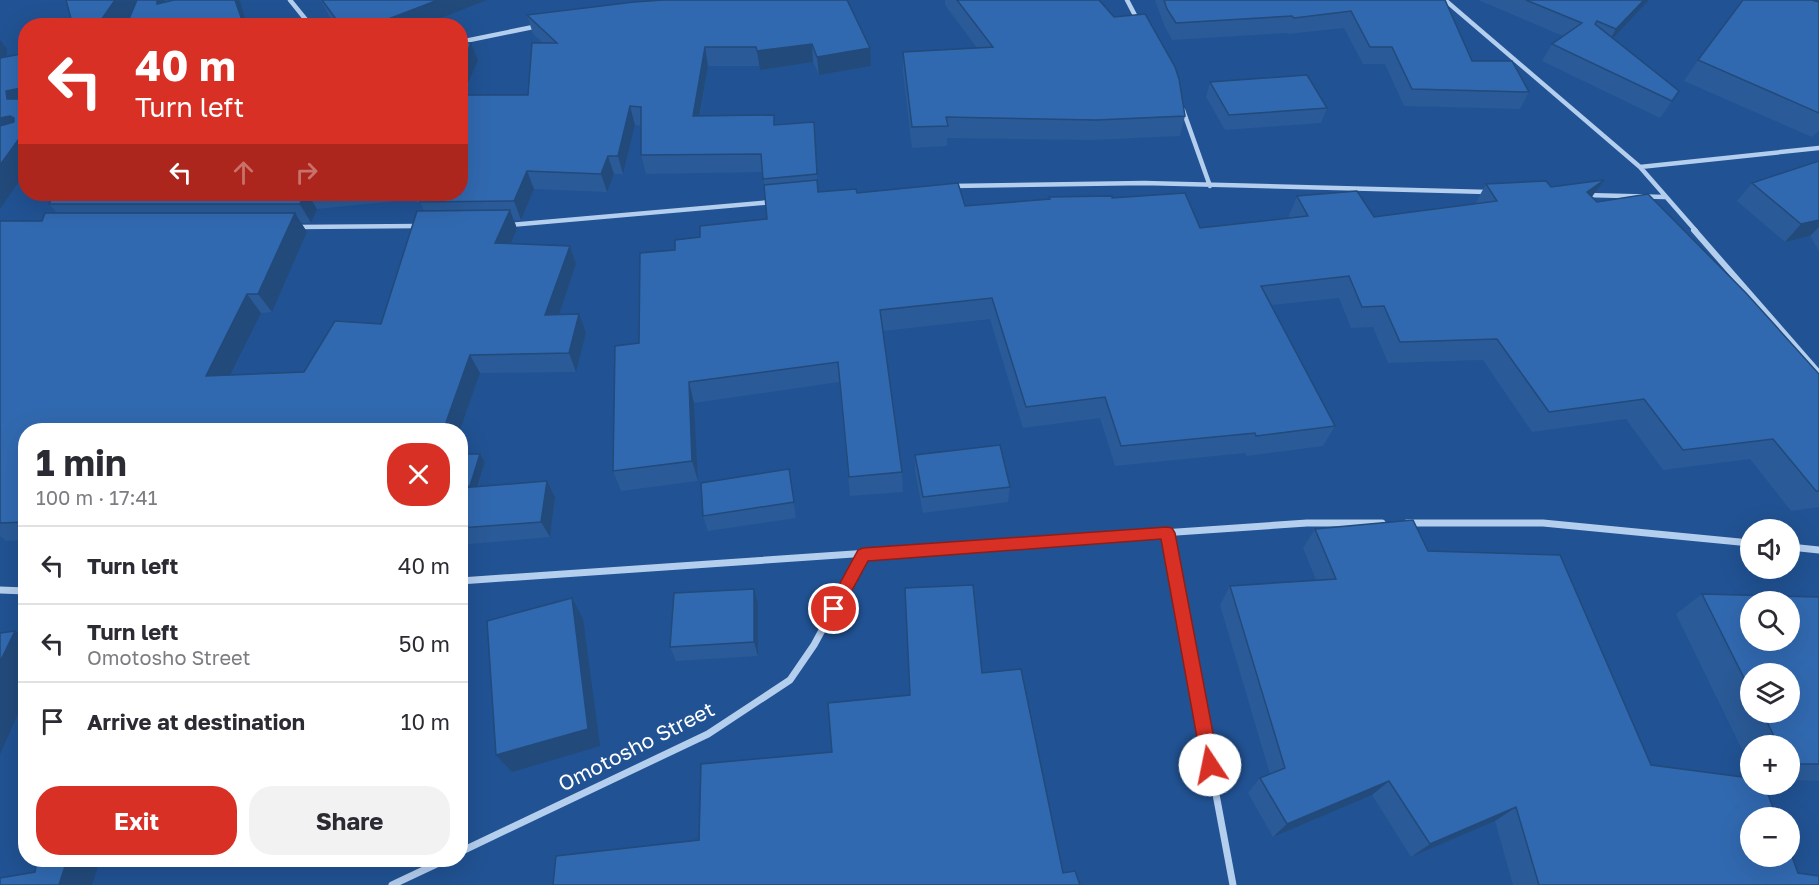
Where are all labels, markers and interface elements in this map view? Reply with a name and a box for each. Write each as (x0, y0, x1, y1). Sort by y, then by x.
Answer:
text: 40 m (135, 40, 236, 90)
icon: left (36, 42, 114, 120)
text: Turn left (135, 91, 244, 123)
icon: left (164, 156, 197, 189)
icon: ahead (227, 156, 260, 189)
icon: right (290, 156, 323, 189)
text: 1 min (36, 441, 127, 484)
button: close (387, 443, 450, 506)
text: 100 m · 17:41 (36, 485, 157, 509)
map controls (1740, 519, 1800, 867)
button: sound (1740, 519, 1800, 579)
icon: left (36, 549, 69, 582)
text: Turn left (87, 552, 178, 579)
text: 40 m (398, 552, 450, 579)
pin (808, 583, 859, 634)
button: search (1740, 591, 1800, 651)
icon: arrive (817, 592, 850, 625)
text: Turn left (87, 618, 178, 645)
icon: left (36, 627, 69, 660)
text: 50 m (399, 630, 450, 657)
text: Omotosho Street (87, 645, 251, 669)
button: layers (1740, 663, 1800, 723)
street label: Omotosho Street (554, 695, 718, 797)
icon: arrive (36, 705, 69, 738)
text: Arrive at destination (87, 708, 305, 735)
text: 10 m (401, 708, 450, 735)
position arrow (1178, 733, 1242, 797)
button: + (1740, 735, 1800, 795)
button: Exit (36, 786, 237, 855)
button: Share (249, 786, 450, 855)
button: − (1740, 807, 1800, 867)

